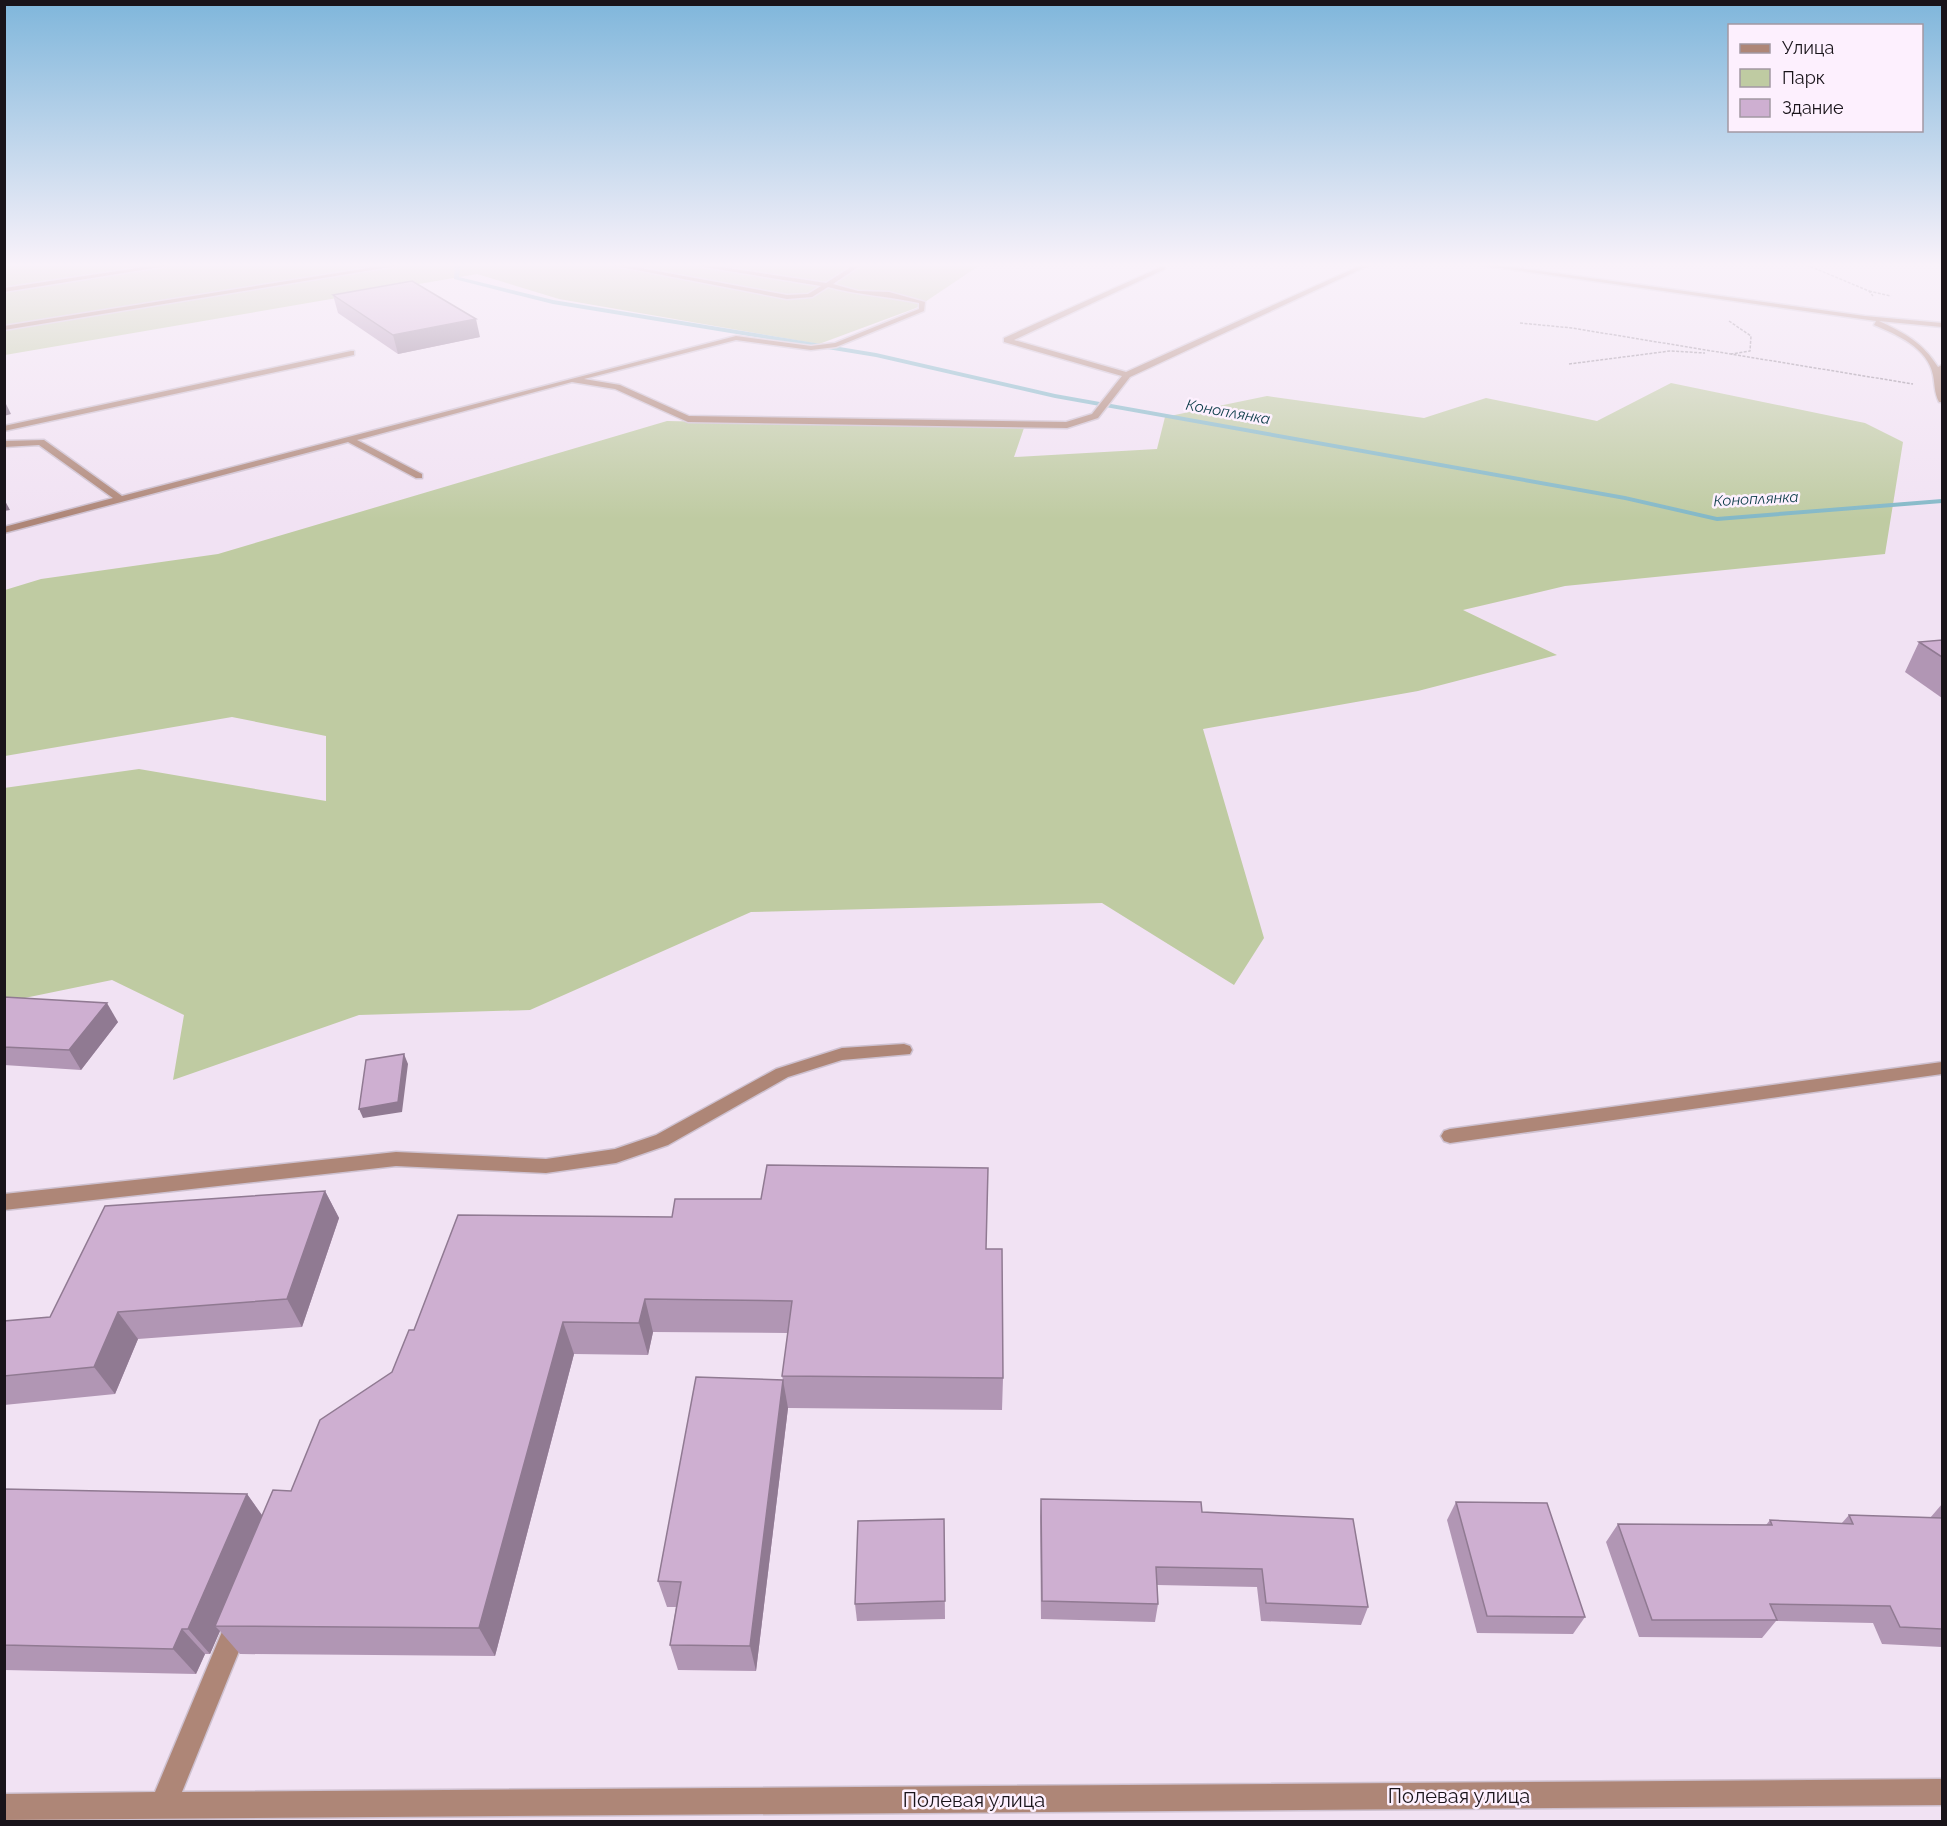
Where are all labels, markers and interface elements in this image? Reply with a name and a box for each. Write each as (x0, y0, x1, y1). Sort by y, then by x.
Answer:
legend (1728, 24, 1923, 132)
text: Улица (1782, 37, 1834, 58)
text: Парк (1782, 67, 1825, 88)
text: Здание (1782, 97, 1844, 118)
water label: Коноплянка (1184, 396, 1272, 428)
water label: Коноплянка (1713, 488, 1799, 510)
street label: Полевая улица (1388, 1784, 1530, 1808)
street label: Полевая улица (903, 1788, 1045, 1812)

